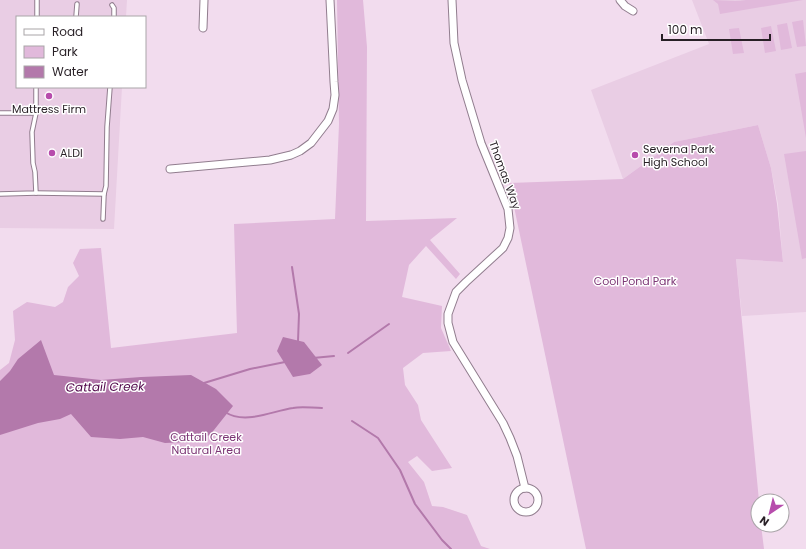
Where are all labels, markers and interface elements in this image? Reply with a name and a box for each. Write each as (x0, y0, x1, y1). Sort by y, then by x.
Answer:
legend (16, 16, 146, 88)
scale bar (662, 16, 770, 42)
text: 100 m (668, 21, 702, 38)
text: Road (52, 23, 83, 40)
text: Park (52, 43, 79, 60)
text: Water (52, 63, 89, 80)
marker: Mattress Firm (44, 91, 54, 101)
place label: Mattress Firm (12, 101, 86, 117)
street label: Thomas Way (485, 139, 525, 212)
place label: Severna Park High School (643, 141, 715, 170)
place label: ALDI (60, 145, 83, 161)
marker: ALDI (47, 148, 57, 158)
marker: Severna Park High School (630, 150, 640, 160)
park label: Cool Pond Park (594, 273, 677, 289)
water label: Cattail Creek (66, 377, 145, 396)
park label: Cattail Creek Natural Area (170, 429, 242, 458)
north arrow (750, 493, 790, 533)
text: N (756, 512, 772, 530)

